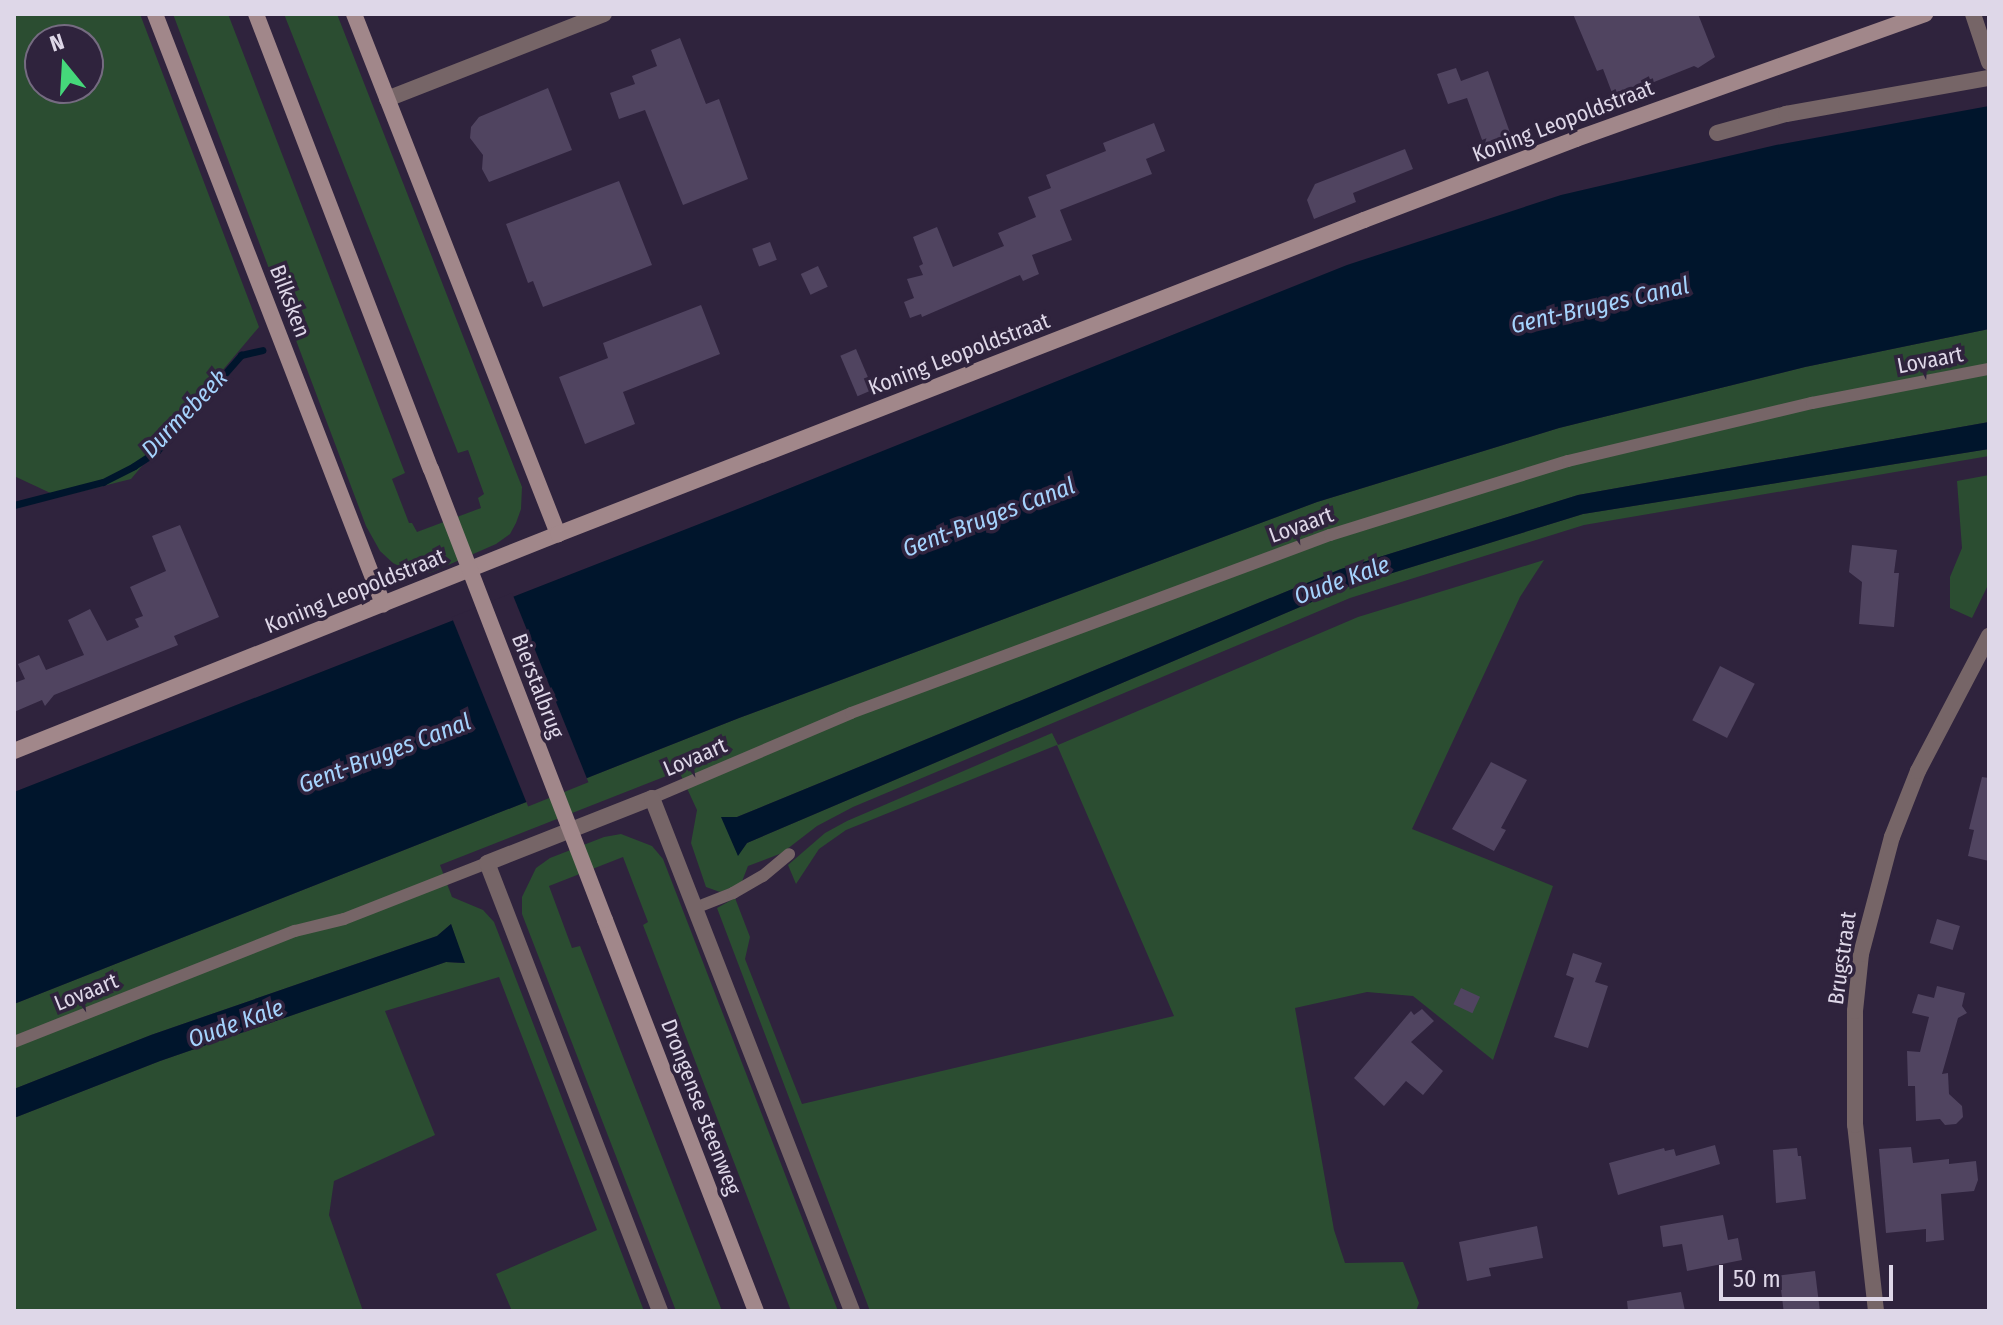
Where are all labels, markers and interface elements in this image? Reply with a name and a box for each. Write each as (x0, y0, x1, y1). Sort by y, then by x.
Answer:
north arrow (24, 24, 104, 104)
text: N (47, 28, 67, 57)
street label: Koning Leopoldstraat (1469, 74, 1657, 168)
street label: Bilksken (264, 261, 316, 341)
water label: Gent-Bruges Canal (1508, 271, 1692, 341)
street label: Koning Leopoldstraat (865, 307, 1053, 401)
street label: Lovaart (1895, 341, 1965, 379)
water label: Durmebeek (136, 364, 234, 464)
water label: Gent-Bruges Canal (899, 472, 1079, 564)
street label: Lovaart (1265, 501, 1337, 549)
street label: Koning Leopoldstraat (261, 543, 449, 639)
water label: Oude Kale (1290, 550, 1394, 612)
street label: Bierstalbrug (506, 630, 570, 742)
water label: Gent-Bruges Canal (295, 708, 475, 800)
street label: Lovaart (659, 732, 731, 782)
street label: Brugstraat (1822, 910, 1862, 1006)
street label: Lovaart (50, 967, 122, 1017)
water label: Oude Kale (184, 993, 288, 1055)
street label: Drongense steenweg (655, 1015, 747, 1199)
scale bar (1723, 1249, 1897, 1299)
text: 50 m (1733, 1265, 1781, 1293)

